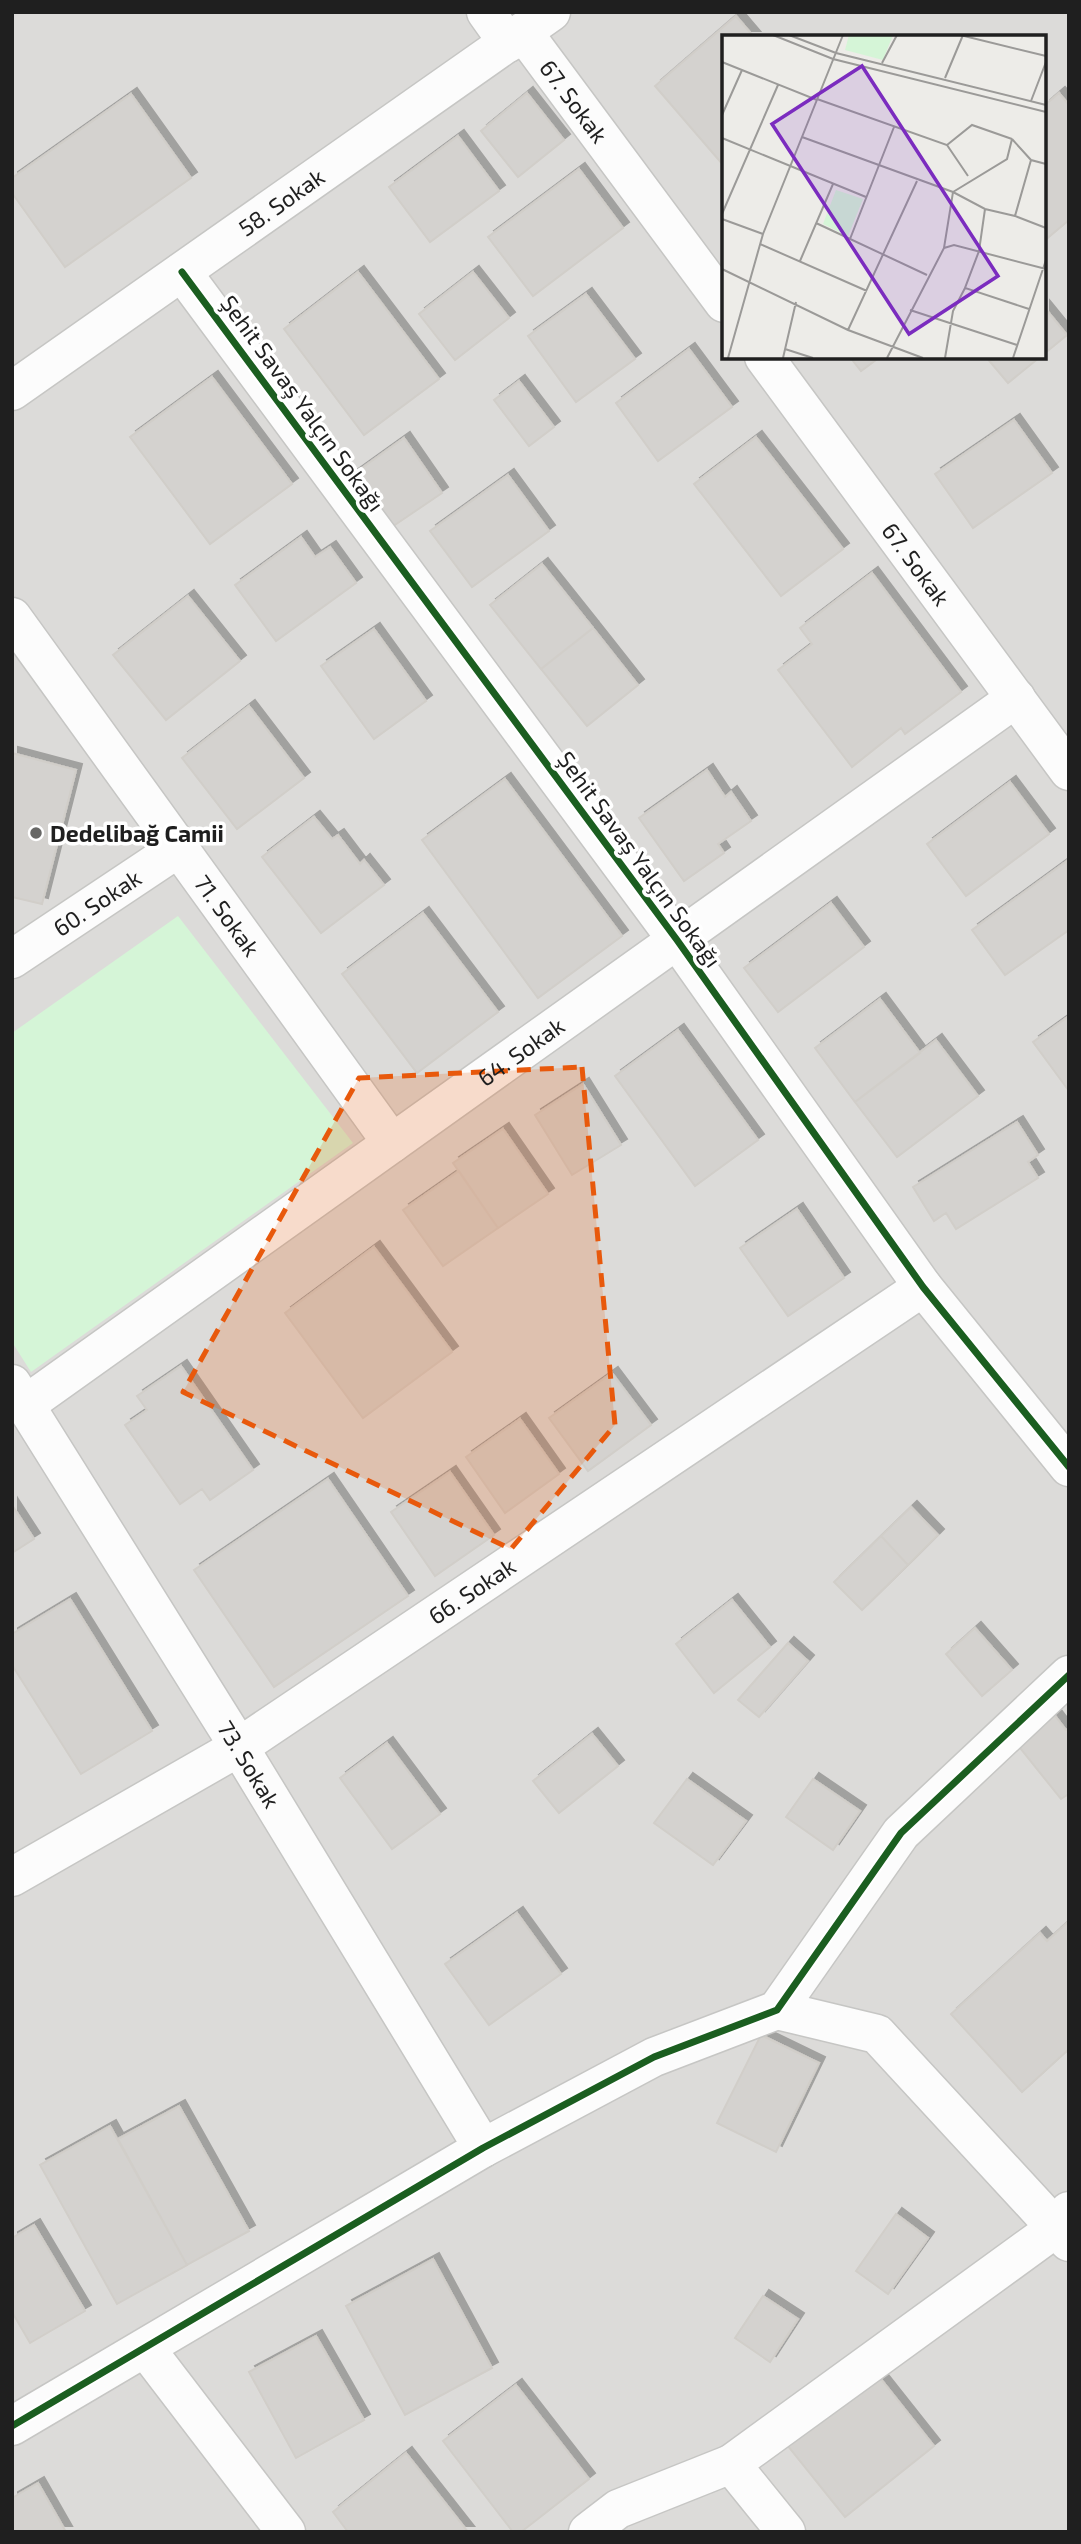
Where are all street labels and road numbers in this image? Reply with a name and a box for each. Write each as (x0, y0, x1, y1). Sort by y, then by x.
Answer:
street label: 67. Sokak (534, 54, 614, 148)
street label: 58. Sokak (233, 162, 330, 242)
street label: Şehit Savaş Yalçın Sokağı (214, 290, 391, 517)
street label: 67. Sokak (877, 517, 956, 611)
street label: Şehit Savaş Yalçın Sokağı (551, 746, 728, 973)
street label: 60. Sokak (48, 863, 146, 942)
street label: 71. Sokak (189, 869, 266, 962)
street label: 64. Sokak (472, 1011, 570, 1092)
street label: 66. Sokak (423, 1551, 521, 1630)
street label: 73. Sokak (212, 1715, 287, 1813)

